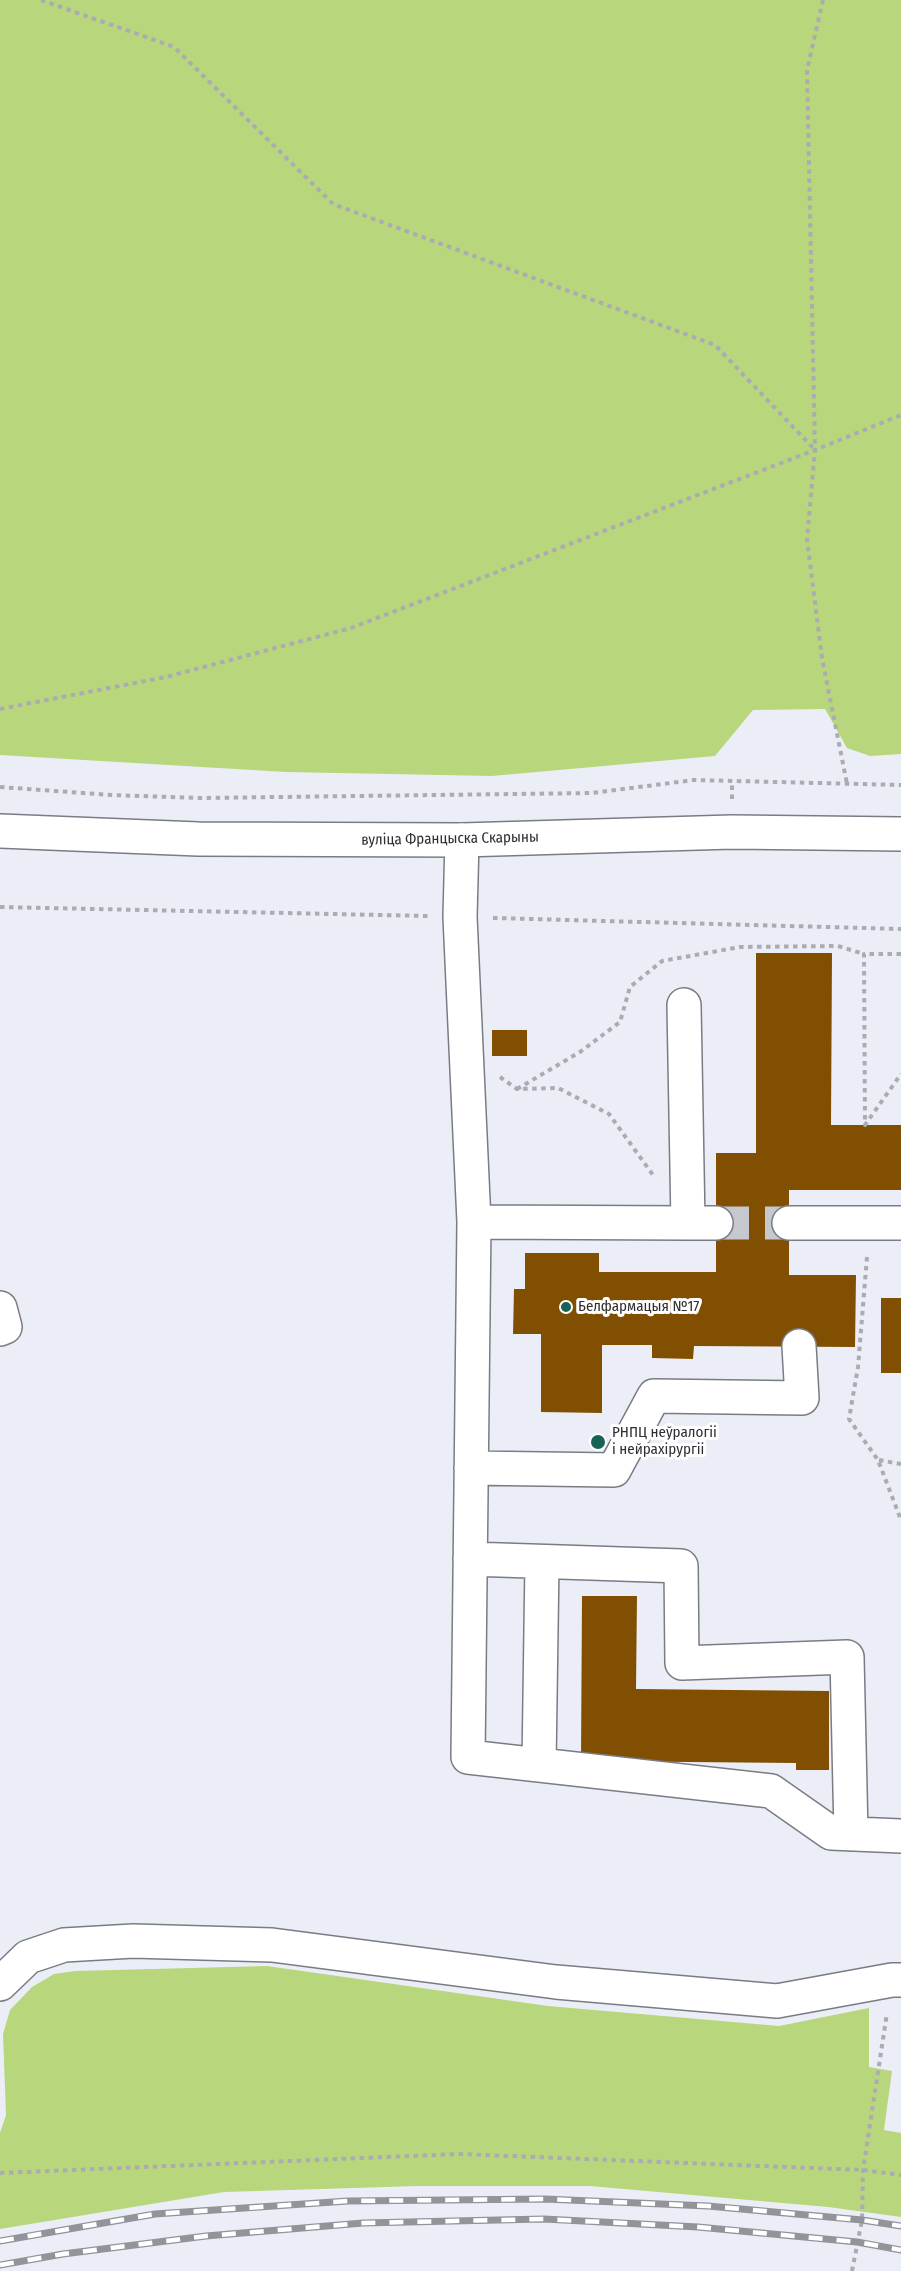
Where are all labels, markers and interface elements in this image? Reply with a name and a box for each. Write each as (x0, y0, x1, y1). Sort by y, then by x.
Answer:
street label: вуліца Францыска Скарыны (361, 828, 539, 850)
place label: Белфармацыя №17 (578, 1298, 699, 1316)
marker: Белфармацыя №17 (559, 1300, 573, 1314)
place label: РНПЦ неўралогіі і нейрахірургіі (612, 1424, 717, 1459)
marker: РНПЦ неўралогіі і нейрахірургіі (589, 1433, 607, 1451)

